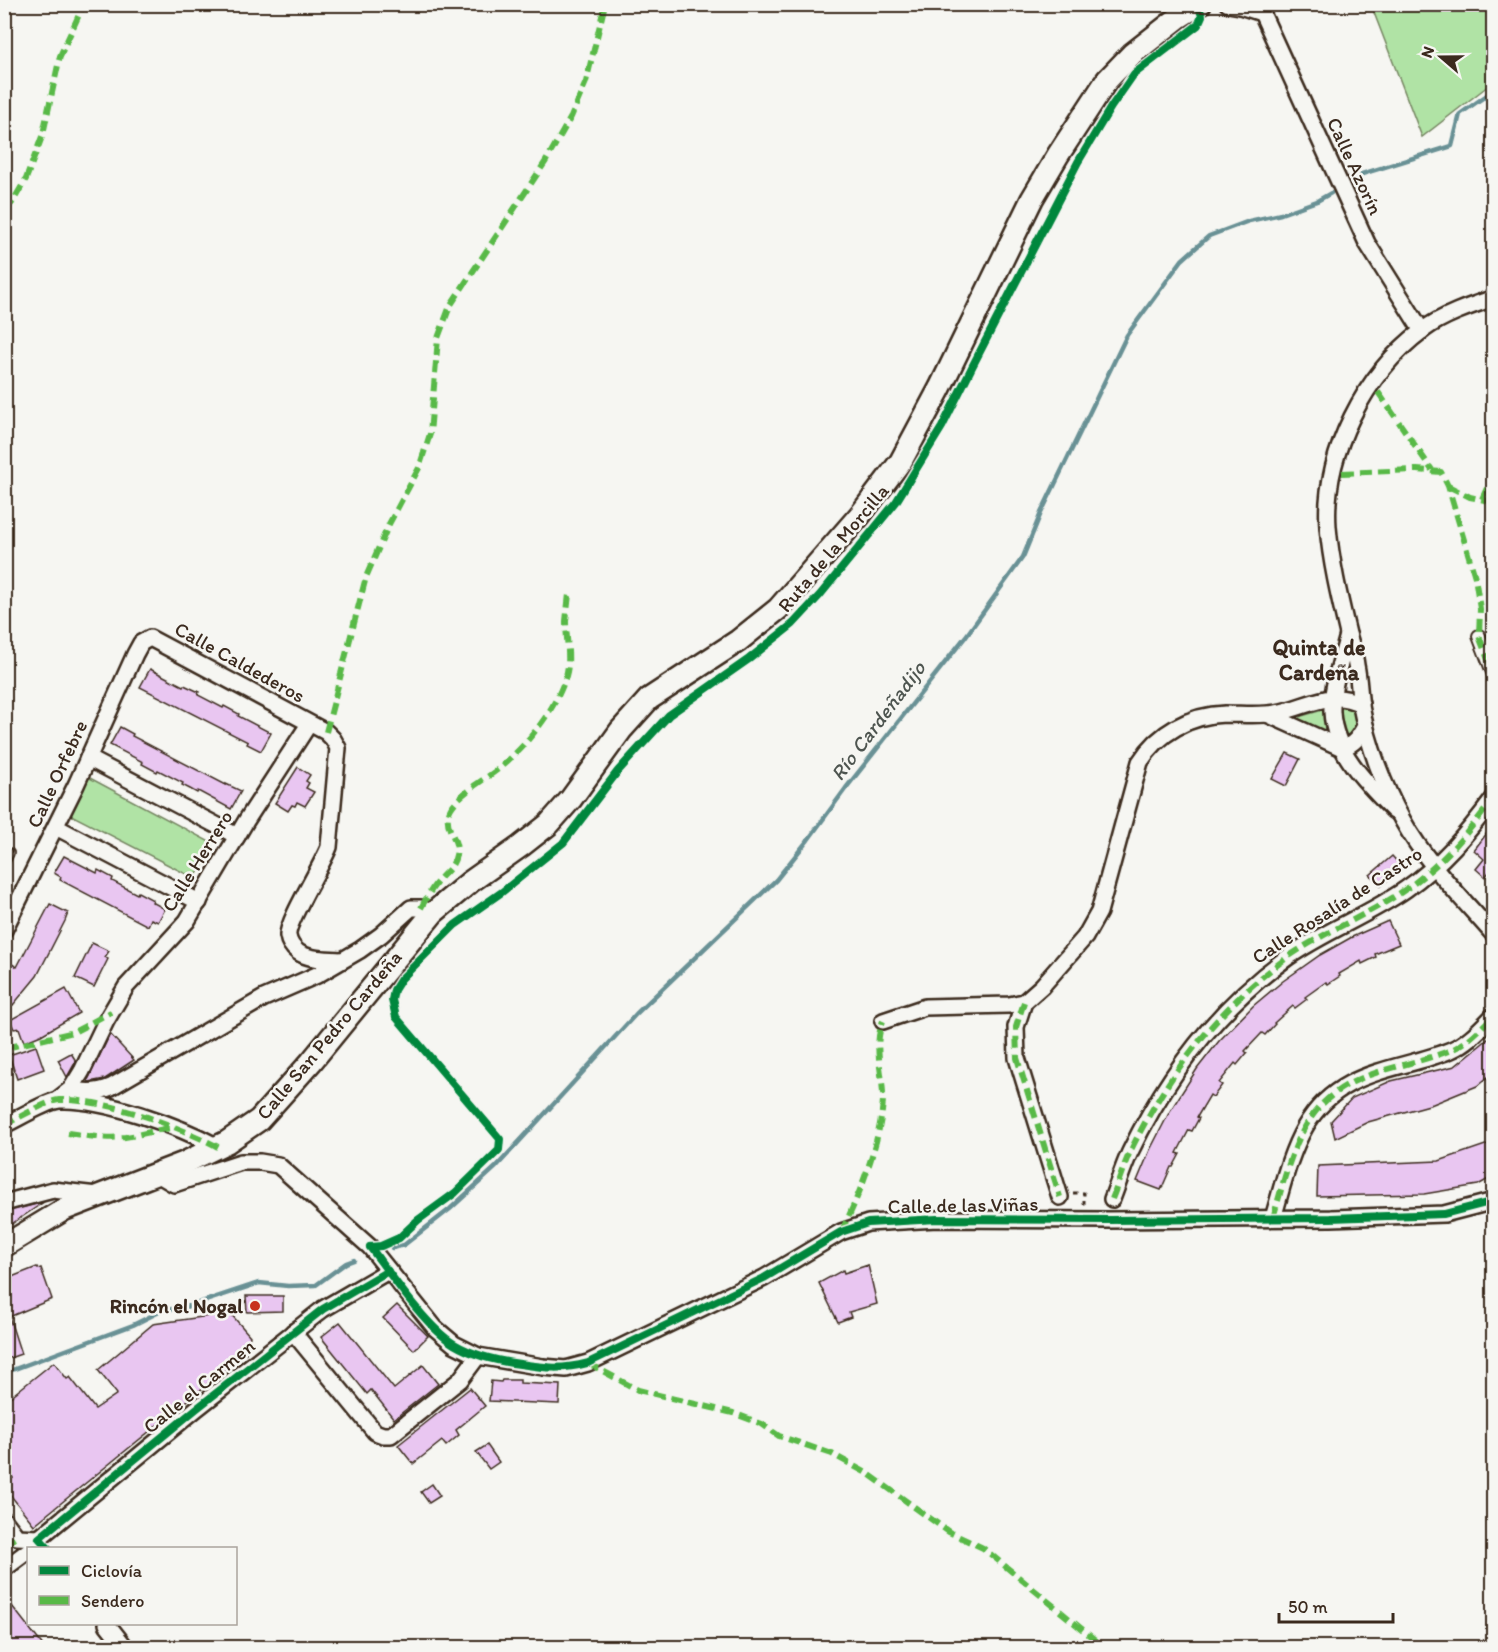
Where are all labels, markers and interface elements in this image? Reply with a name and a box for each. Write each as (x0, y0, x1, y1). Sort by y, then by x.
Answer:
north arrow (1411, 27, 1471, 87)
text: N (1417, 44, 1438, 60)
street label: Calle Azorín (1322, 114, 1388, 219)
street label: Ruta de la Morcilla (772, 479, 894, 617)
street label: Calle Caldederos (171, 616, 309, 708)
district label: Quinta de Cardeña (1272, 634, 1366, 686)
water label: Río Cardeñadijo (825, 655, 931, 785)
street label: Calle Orfebre (22, 716, 92, 832)
street label: Calle Herrero (156, 806, 238, 916)
street label: Calle Rosalía de Castro (1247, 841, 1427, 969)
street label: Calle San Pedro Cardeña (251, 945, 407, 1124)
street label: Calle de las Viñas (887, 1192, 1039, 1218)
place label: Rincón el Nogal (110, 1294, 243, 1319)
marker: Rincón el Nogal (248, 1299, 262, 1313)
street label: Calle el Carmen (138, 1334, 260, 1438)
legend (27, 1547, 237, 1625)
text: Ciclovía (81, 1560, 143, 1582)
scale bar (1279, 1586, 1393, 1624)
text: Sendero (81, 1590, 144, 1612)
text: 50 m (1288, 1596, 1328, 1618)

